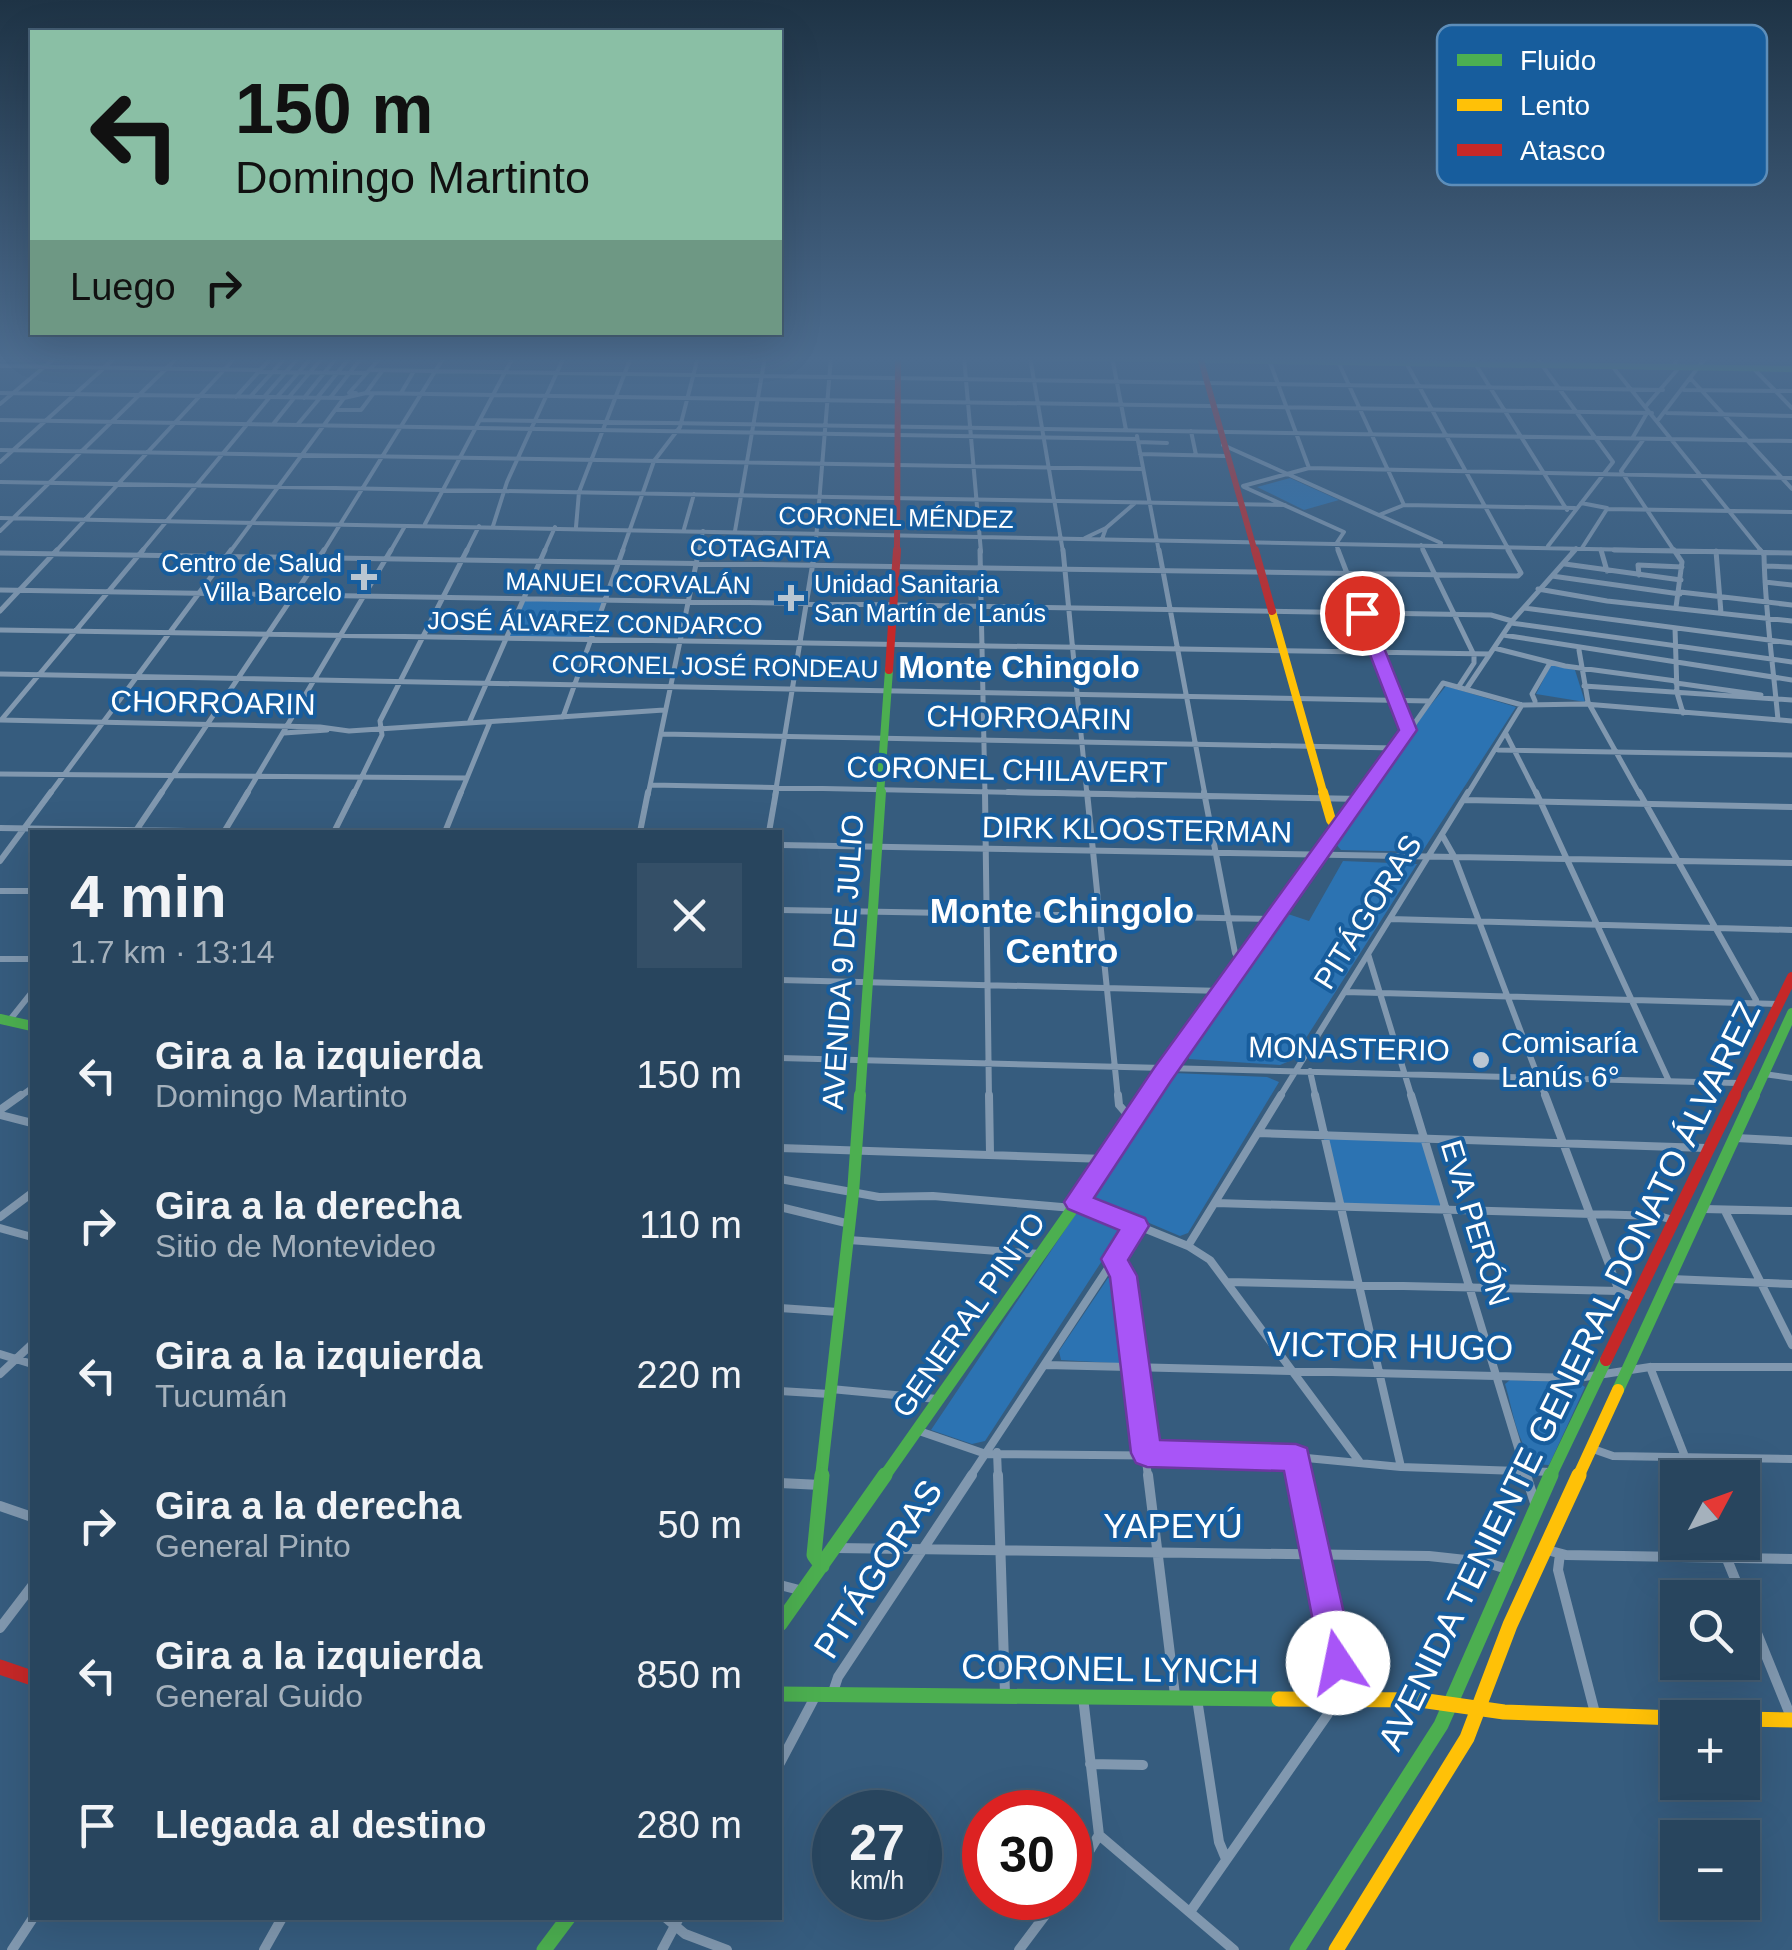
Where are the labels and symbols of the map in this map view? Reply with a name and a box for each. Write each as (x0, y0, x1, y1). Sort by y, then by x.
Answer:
legend (1437, 25, 1767, 185)
text: Fluido (1520, 45, 1596, 76)
text: Lento (1520, 90, 1590, 121)
text: Atasco (1520, 135, 1606, 166)
street label: CORONEL MÉNDEZ (778, 501, 1014, 533)
street label: COTAGAITA (689, 533, 831, 563)
place label: Centro de Salud Villa Barcelo (161, 549, 342, 606)
marker: Centro de Salud Villa Barcelo (351, 564, 377, 590)
street label: MANUEL CORVALÁN (505, 567, 751, 599)
place label: Unidad Sanitaria San Martín de Lanús (814, 570, 1046, 627)
pin (1320, 571, 1405, 656)
marker: Unidad Sanitaria San Martín de Lanús (778, 585, 804, 611)
street label: JOSÉ ÁLVAREZ CONDARCO (427, 606, 763, 640)
street label: CORONEL JOSÉ RONDEAU (551, 649, 879, 683)
district label: Monte Chingolo (898, 649, 1140, 685)
street label: CHORROARIN (110, 684, 316, 721)
street label: CHORROARIN (926, 699, 1132, 736)
street label: CORONEL CHILAVERT (846, 750, 1168, 789)
street label: DIRK KLOOSTERMAN (982, 810, 1292, 849)
street label: AVENIDA 9 DE JULIO (816, 813, 869, 1111)
street label: PITÁGORAS (1307, 829, 1428, 995)
district label: Monte Chingolo Centro (930, 891, 1194, 970)
street label: AVENIDA TENIENTE GENERAL DONATO ÁLVAREZ (1370, 995, 1767, 1756)
place label: Comisaría Lanús 6° (1501, 1026, 1638, 1093)
street label: MONASTERIO (1248, 1030, 1450, 1067)
marker: Comisaría Lanús 6° (1470, 1049, 1492, 1071)
street label: EVA PERÓN (1435, 1136, 1516, 1310)
street label: GENERAL PINTO (886, 1206, 1051, 1423)
street label: VICTOR HUGO (1267, 1324, 1513, 1367)
north arrow (1660, 1460, 1760, 1560)
street label: PITÁGORAS (806, 1472, 950, 1665)
street label: YAPEYÚ (1103, 1506, 1243, 1545)
position arrow (1286, 1611, 1390, 1715)
street label: CORONEL LYNCH (961, 1646, 1259, 1691)
speed limit sign: 30 (962, 1790, 1092, 1920)

